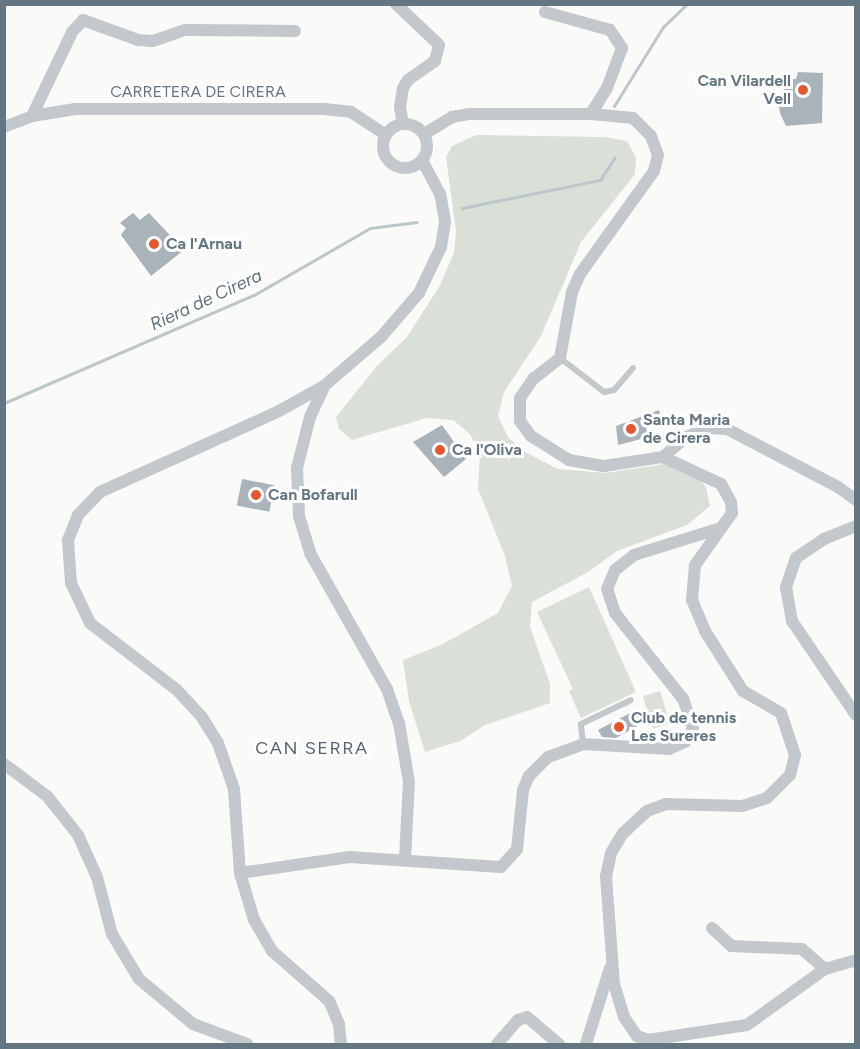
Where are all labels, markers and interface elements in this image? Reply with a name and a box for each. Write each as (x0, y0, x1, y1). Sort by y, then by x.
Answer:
place label: Can Vilardell Vell (697, 71, 791, 109)
street label: CARRETERA DE CIRERA (110, 82, 286, 102)
marker: Can Vilardell Vell (796, 83, 810, 97)
place label: Ca l'Arnau (166, 234, 242, 254)
marker: Ca l'Arnau (147, 237, 161, 251)
water label: Riera de Cirera (147, 265, 265, 335)
place label: Santa Maria de Cirera (643, 410, 730, 448)
marker: Santa Maria de Cirera (624, 422, 638, 436)
place label: Ca l'Oliva (452, 440, 522, 460)
marker: Ca l'Oliva (433, 443, 447, 457)
place label: Can Bofarull (268, 485, 358, 505)
marker: Can Bofarull (249, 488, 263, 502)
place label: Club de tennis Les Sureres (631, 708, 736, 746)
marker: Club de tennis Les Sureres (612, 720, 626, 734)
district label: CAN SERRA (255, 737, 369, 759)

